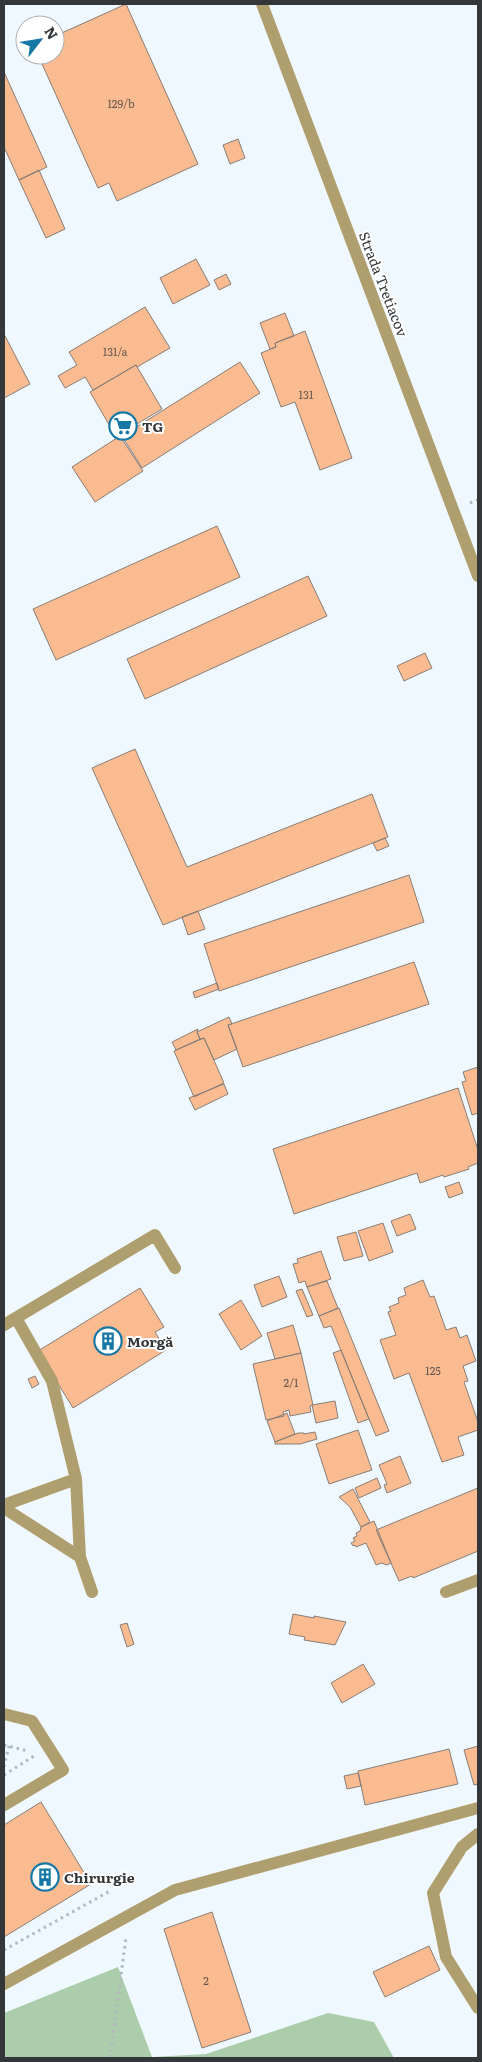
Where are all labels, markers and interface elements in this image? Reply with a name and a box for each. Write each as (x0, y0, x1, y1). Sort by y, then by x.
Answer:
north arrow (15, 15, 65, 65)
text: N (40, 23, 64, 43)
house number: 129/b (107, 95, 135, 111)
street label: Strada Tretiacov (355, 229, 413, 340)
house number: 131/a (103, 343, 127, 359)
house number: 131 (299, 386, 314, 402)
supermarket icon: TG (108, 411, 138, 441)
place label: TG (142, 416, 163, 436)
building icon: Morgă (93, 1326, 123, 1356)
place label: Morgă (127, 1331, 174, 1351)
house number: 125 (425, 1362, 441, 1378)
house number: 2/1 (284, 1374, 299, 1390)
building icon: Chirurgie (30, 1862, 60, 1892)
place label: Chirurgie (64, 1867, 135, 1887)
house number: 2 (203, 1972, 209, 1988)

